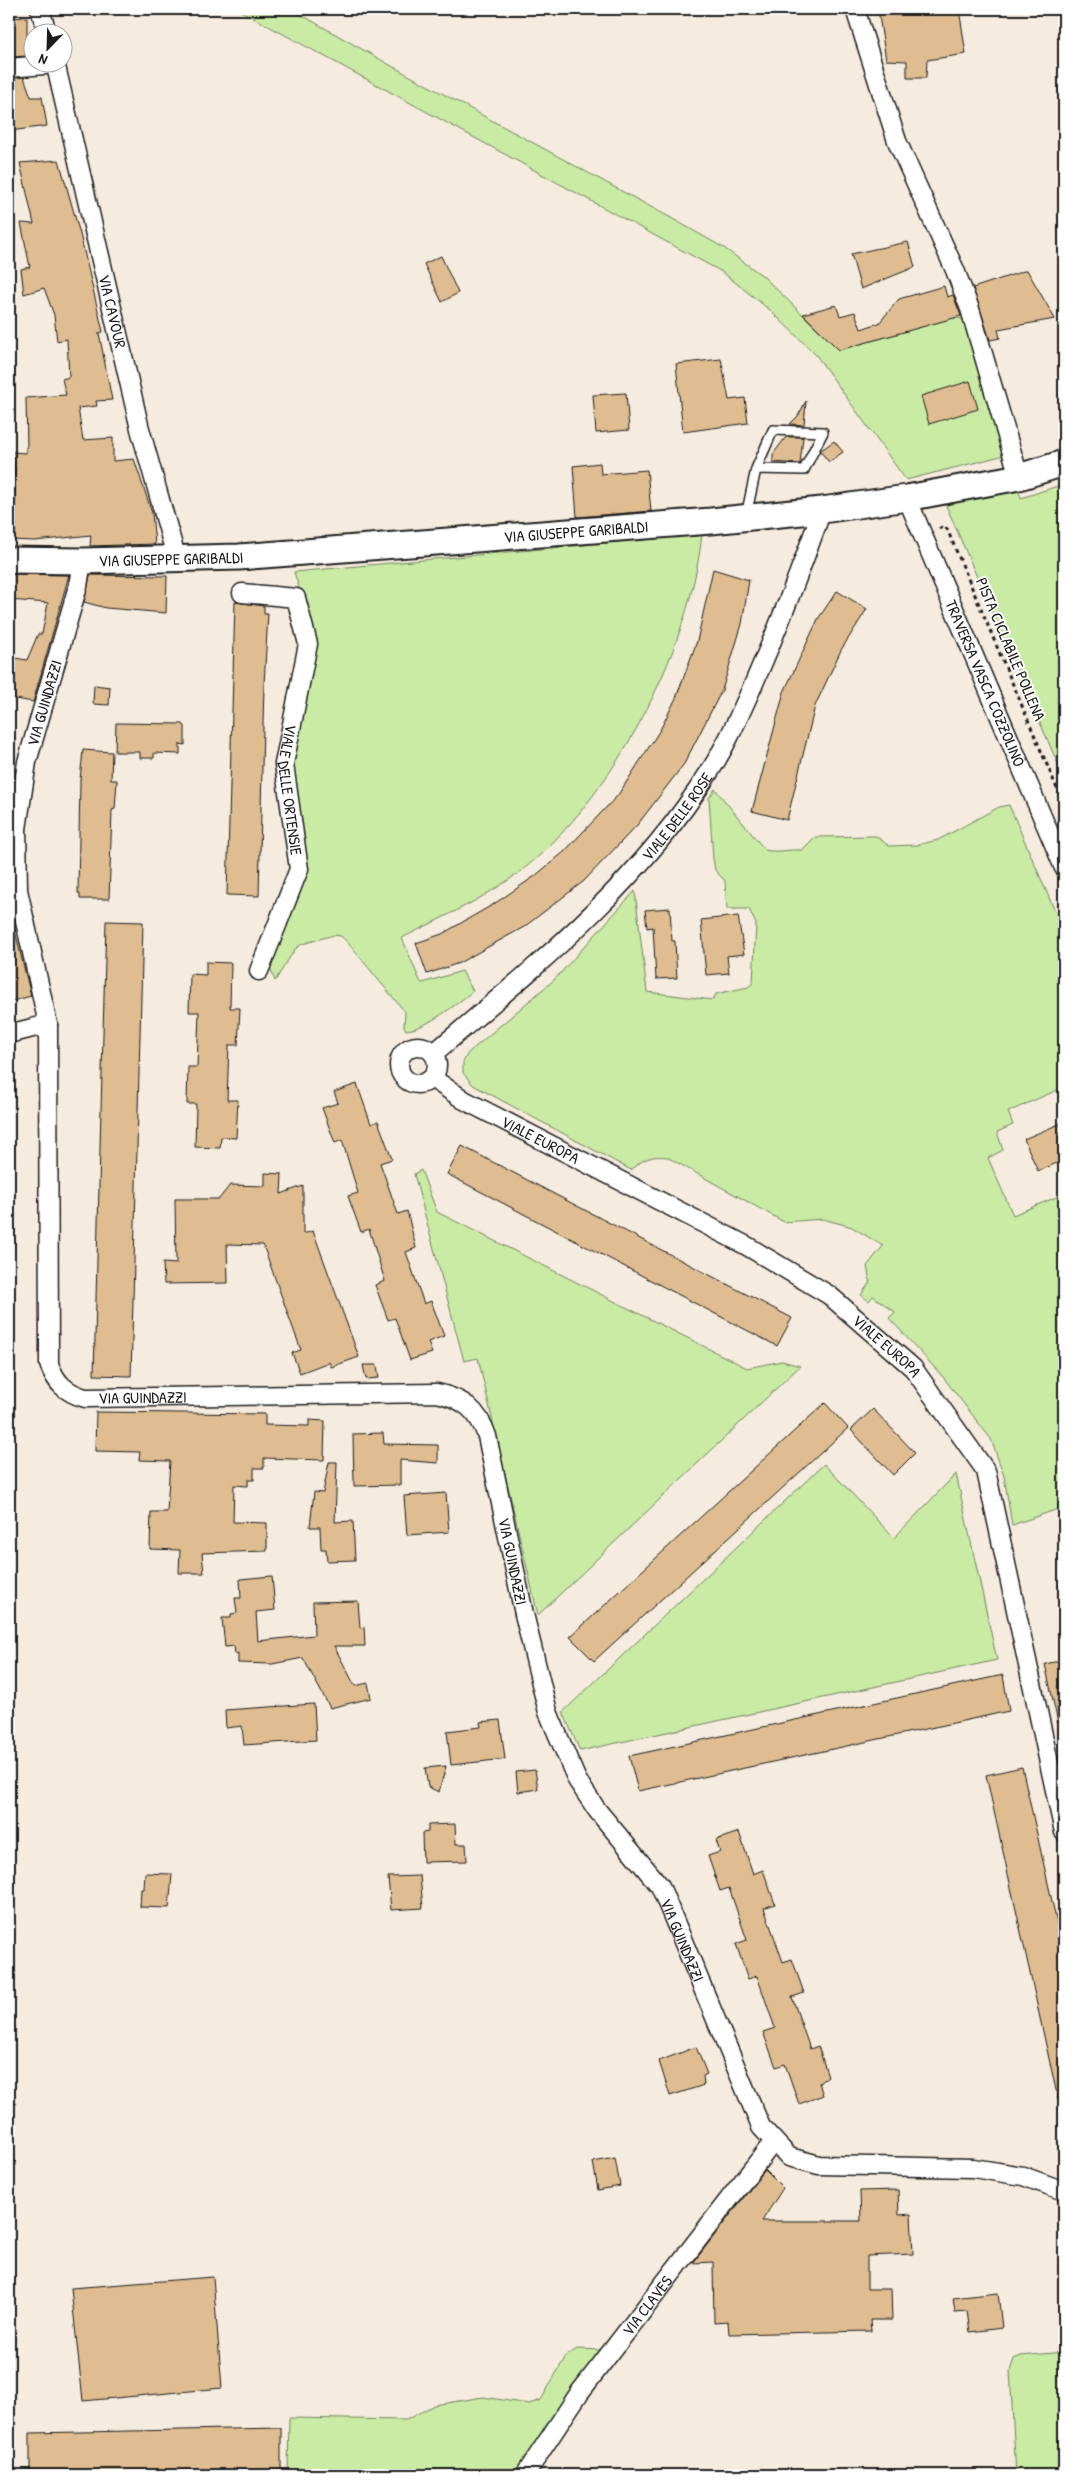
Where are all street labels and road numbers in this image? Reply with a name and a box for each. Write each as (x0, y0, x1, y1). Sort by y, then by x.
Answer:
street label: VIA CAVOUR (94, 272, 132, 350)
street label: VIA GIUSEPPE GARIBALDI (503, 515, 649, 548)
street label: VIA GIUSEPPE GARIBALDI (98, 546, 244, 572)
street label: PISTA CICLABILE POLLENA (971, 574, 1051, 724)
street label: TRAVERSA VASCA COZZOLINO (940, 596, 1031, 770)
street label: VIA GUINDAZZI (21, 657, 67, 749)
street label: VIALE DELLE ORTENSIE (273, 722, 308, 857)
street label: VIALE DELLE ROSE (636, 768, 717, 865)
street label: VIALE EUROPA (498, 1110, 584, 1169)
street label: VIALE EUROPA (848, 1310, 927, 1381)
street label: VIA GUINDAZZI (98, 1386, 187, 1409)
street label: VIA GUINDAZZI (493, 1516, 533, 1607)
street label: VIA GUINDAZZI (655, 1895, 710, 1985)
street label: VIA CLAVES (617, 2270, 677, 2340)

